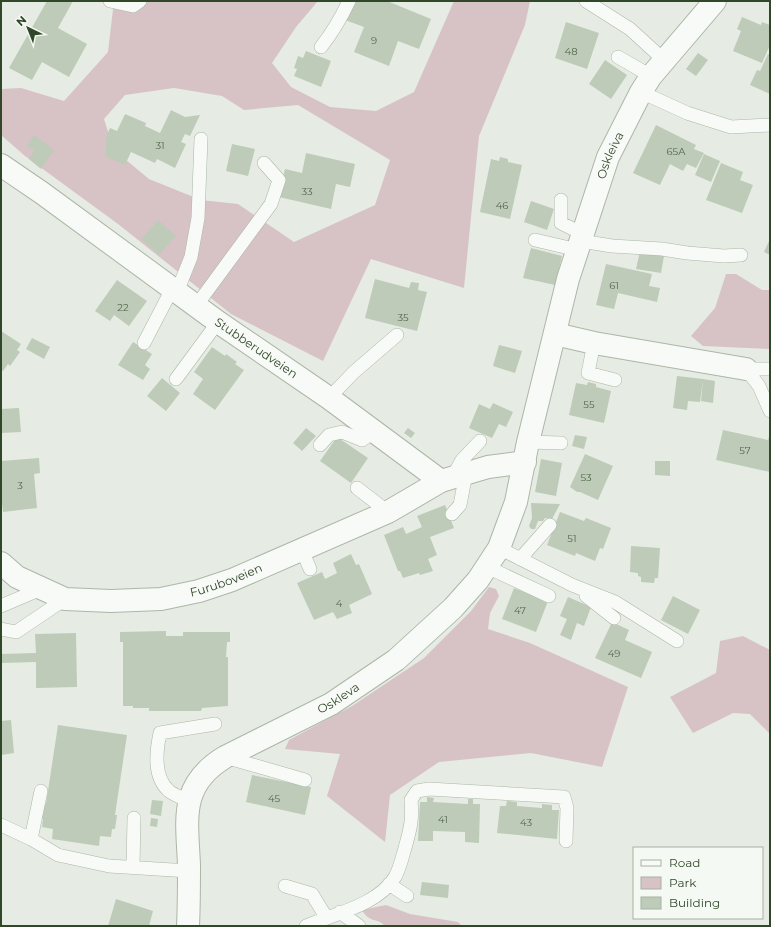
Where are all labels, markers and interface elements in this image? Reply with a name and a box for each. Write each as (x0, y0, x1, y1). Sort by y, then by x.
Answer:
north arrow (8, 8, 48, 48)
text: N (13, 13, 29, 29)
house number: 9 (371, 34, 377, 47)
house number: 48 (564, 45, 578, 58)
street label: Oskleiva (593, 129, 627, 181)
house number: 31 (155, 139, 165, 152)
house number: 65A (667, 145, 686, 158)
house number: 33 (301, 185, 313, 198)
house number: 46 (496, 199, 508, 212)
house number: 61 (609, 279, 619, 292)
house number: 22 (117, 301, 129, 314)
house number: 35 (397, 311, 409, 324)
street label: Stubberudveien (212, 314, 301, 381)
house number: 55 (583, 398, 595, 411)
house number: 57 (739, 444, 751, 457)
house number: 53 (580, 471, 592, 484)
house number: 3 (17, 479, 23, 492)
house number: 51 (567, 532, 577, 545)
street label: Furuboveien (189, 560, 264, 600)
house number: 4 (336, 597, 343, 610)
house number: 47 (514, 604, 526, 617)
house number: 49 (608, 647, 620, 660)
street label: Oskleva (315, 679, 362, 717)
house number: 45 (268, 792, 280, 805)
house number: 41 (438, 813, 448, 826)
house number: 43 (520, 816, 532, 829)
legend (633, 847, 763, 919)
text: Road (669, 855, 700, 870)
text: Park (669, 875, 697, 890)
text: Building (669, 895, 720, 910)

